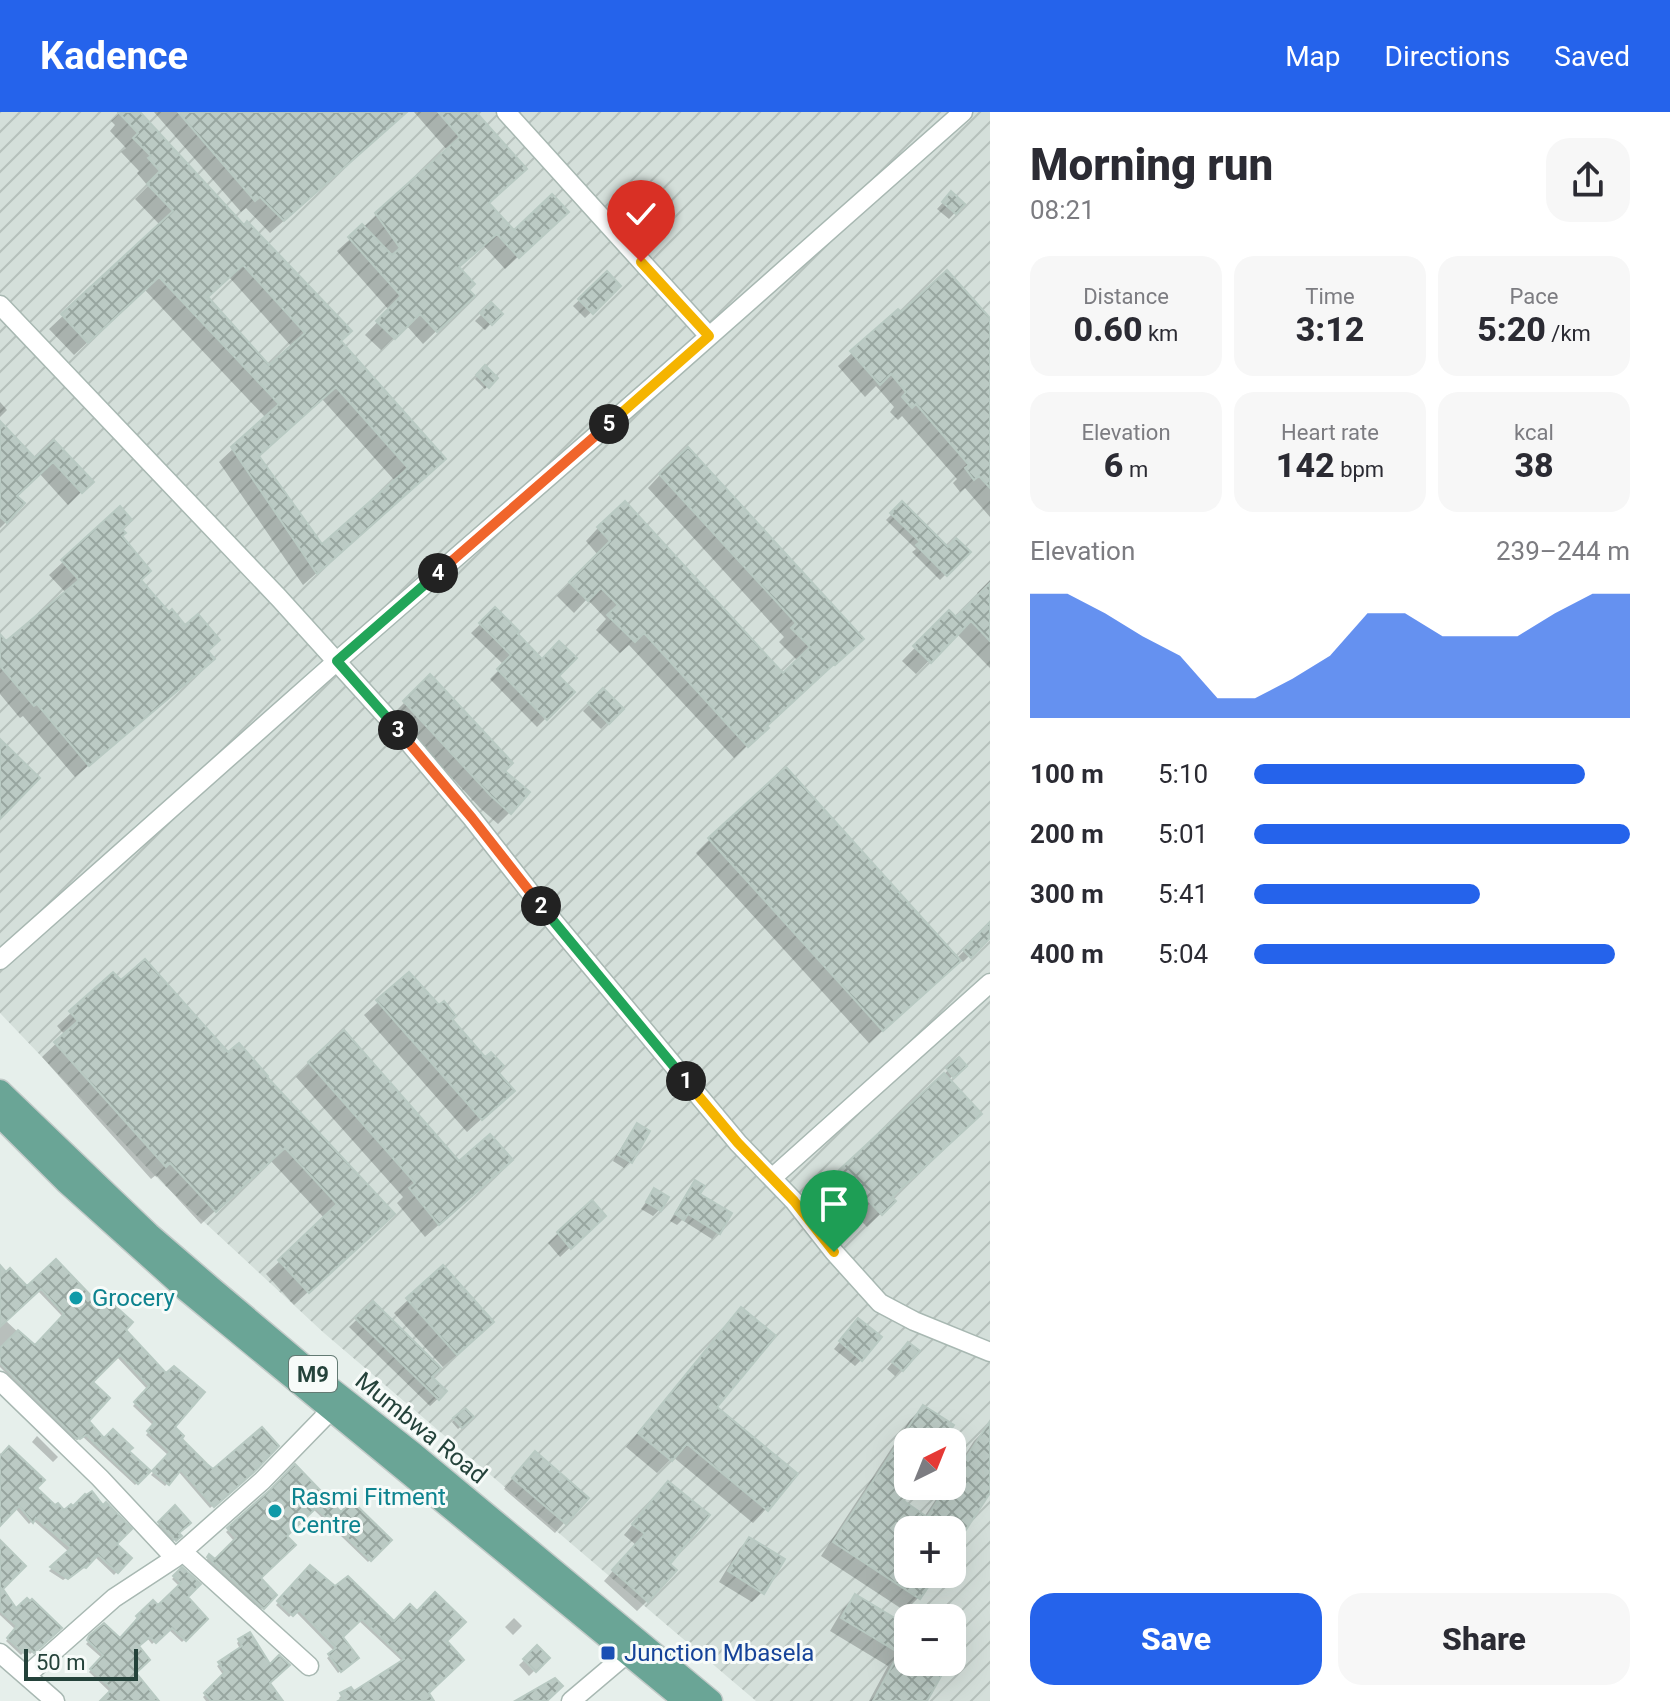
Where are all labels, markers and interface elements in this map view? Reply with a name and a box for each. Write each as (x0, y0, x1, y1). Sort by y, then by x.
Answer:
text: Kadence (40, 34, 188, 78)
text: Map (1285, 40, 1341, 73)
text: Directions (1385, 40, 1510, 73)
text: Saved (1554, 40, 1630, 73)
button: share (1546, 138, 1630, 222)
text: Morning run (1030, 139, 1273, 191)
pin (607, 180, 675, 262)
icon: check (619, 192, 663, 236)
text: 08:21 (1030, 195, 1095, 225)
text: Distance (1083, 284, 1169, 309)
text: Time (1305, 284, 1355, 309)
text: Pace (1510, 284, 1558, 309)
text: 0.60 (1074, 309, 1143, 349)
text: 3:12 (1296, 309, 1364, 349)
text: 5:20 (1477, 309, 1546, 349)
text: km (1143, 321, 1178, 346)
text: /km (1546, 321, 1591, 346)
pin: 5 (589, 404, 629, 444)
text: 5 (603, 411, 615, 436)
text: Elevation (1081, 420, 1171, 445)
text: Heart rate (1281, 420, 1379, 445)
text: kcal (1514, 420, 1554, 445)
text: 6 (1104, 445, 1123, 485)
text: 142 (1276, 445, 1335, 485)
text: 38 (1514, 445, 1554, 485)
text: m (1123, 457, 1148, 482)
text: bpm (1335, 457, 1384, 482)
text: Elevation (1030, 536, 1135, 566)
text: 239–244 m (1496, 536, 1630, 566)
pin: 4 (418, 553, 458, 593)
text: 4 (432, 560, 444, 585)
pin: 3 (378, 710, 418, 750)
text: 3 (392, 717, 404, 742)
text: 100 m (1030, 759, 1104, 789)
text: 5:10 (1158, 759, 1208, 789)
text: 200 m (1030, 819, 1104, 849)
text: 5:01 (1158, 819, 1208, 849)
text: 300 m (1030, 879, 1104, 909)
text: 5:41 (1158, 879, 1208, 909)
pin: 2 (521, 886, 561, 926)
text: 2 (535, 893, 547, 918)
text: 400 m (1030, 939, 1104, 969)
text: 5:04 (1158, 939, 1208, 969)
pin: 1 (666, 1061, 706, 1101)
text: 1 (680, 1068, 692, 1093)
pin (800, 1170, 868, 1252)
icon: arrive (812, 1182, 856, 1226)
place label: Grocery (92, 1284, 176, 1312)
marker: Grocery (67, 1289, 85, 1307)
road number: M9 (289, 1356, 337, 1392)
street label: Mumbwa Road (350, 1367, 492, 1489)
north arrow (894, 1428, 966, 1500)
map controls (894, 1428, 966, 1676)
place label: Rasmi Fitment Centre (291, 1483, 446, 1539)
marker: Rasmi Fitment Centre (266, 1502, 284, 1520)
button: + (894, 1516, 966, 1588)
button: Save (1030, 1593, 1322, 1685)
button: Share (1338, 1593, 1630, 1685)
button: − (894, 1604, 966, 1676)
place label: Junction Mbasela (624, 1639, 814, 1667)
marker: Junction Mbasela (599, 1644, 617, 1662)
scale bar (24, 1645, 138, 1681)
text: 50 m (36, 1650, 85, 1675)

